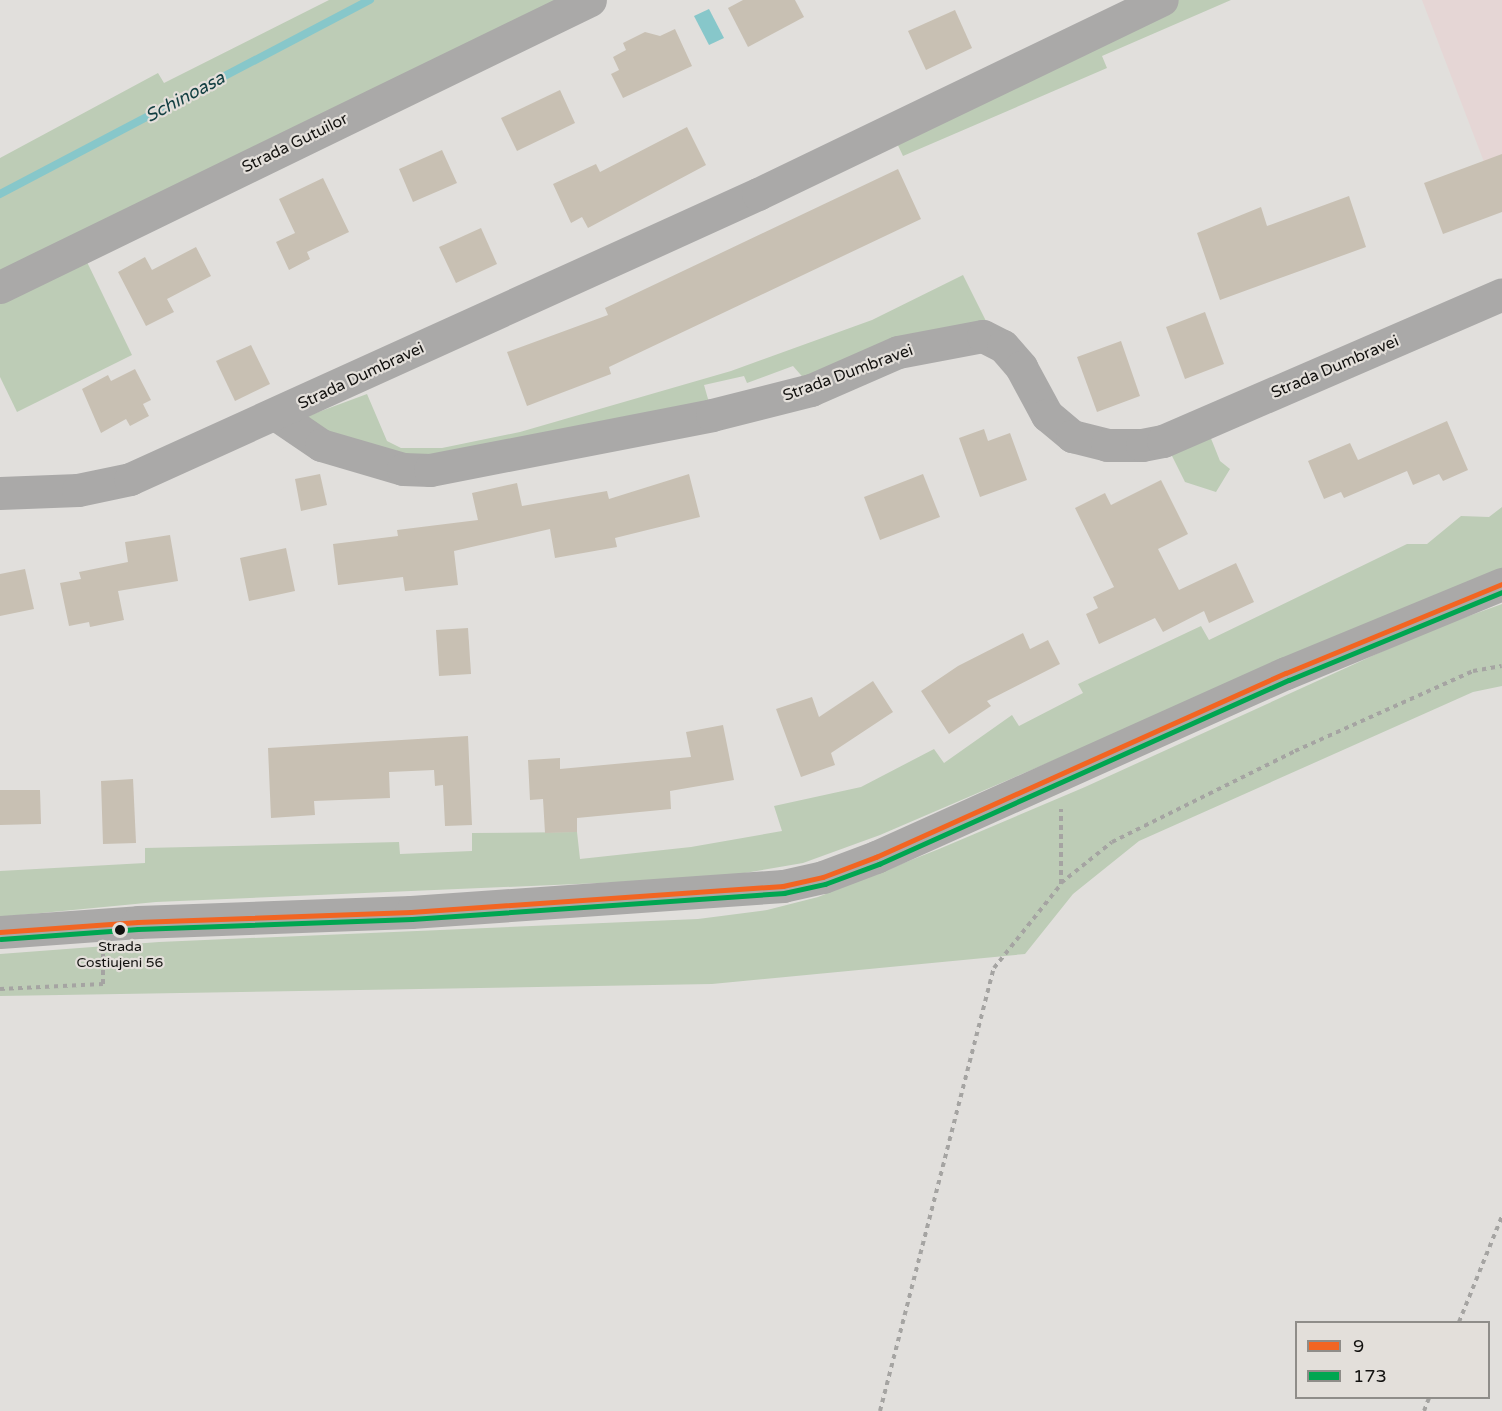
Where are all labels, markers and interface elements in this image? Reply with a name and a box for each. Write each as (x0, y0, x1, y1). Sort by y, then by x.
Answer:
water label: Schinoasa (142, 67, 228, 127)
street label: Strada Gutuilor (239, 109, 351, 177)
street label: Strada Dumbravei (1268, 331, 1402, 403)
street label: Strada Dumbravei (295, 338, 427, 414)
street label: Strada Dumbravei (780, 341, 916, 405)
marker: Strada Costiujeni 56 (114, 924, 126, 936)
place label: Strada Costiujeni 56 (77, 939, 163, 972)
legend (1295, 1321, 1490, 1399)
text: 9 (1353, 1335, 1364, 1357)
text: 173 (1353, 1365, 1387, 1387)

